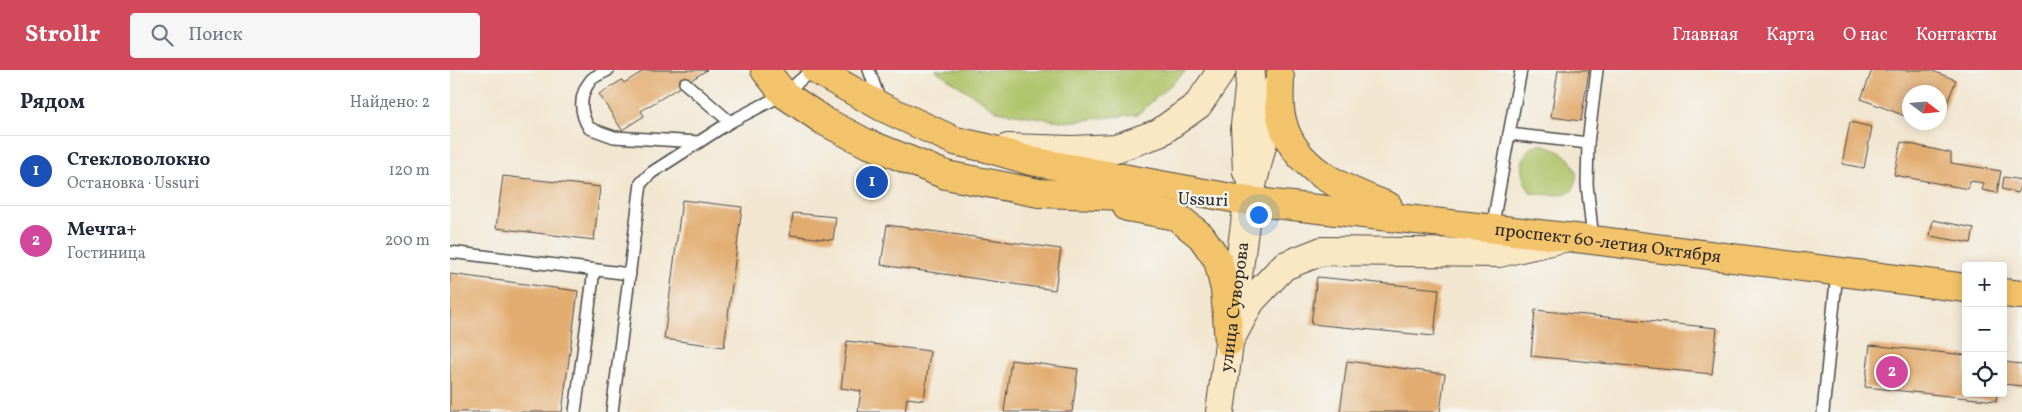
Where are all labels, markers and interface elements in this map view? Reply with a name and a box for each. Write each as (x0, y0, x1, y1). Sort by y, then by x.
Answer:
search box (130, 13, 480, 58)
text: Strollr (25, 18, 100, 52)
icon: search (148, 21, 176, 49)
text: Поиск (188, 22, 243, 48)
text: Главная (1672, 23, 1738, 48)
text: Карта (1766, 23, 1815, 48)
text: О нас (1843, 23, 1888, 48)
text: Контакты (1916, 23, 1997, 48)
north arrow (1902, 85, 1947, 130)
text: Рядом (20, 88, 85, 117)
text: Найдено: 2 (350, 92, 430, 114)
text: Стекловолокно (67, 147, 210, 173)
text: 1 (33, 160, 39, 182)
text: 120 m (388, 160, 430, 182)
pin: 1 (856, 163, 888, 201)
text: Остановка · Ussuri (67, 173, 199, 195)
street label: Ussuri (1177, 187, 1229, 214)
your location (1246, 202, 1272, 228)
text: Мечта+ (67, 217, 137, 243)
street label: проспект 60-летия Октября (1493, 218, 1723, 270)
text: 2 (32, 230, 40, 252)
text: 200 m (385, 230, 430, 252)
street label: улица Суворова (1214, 240, 1256, 374)
text: Гостиница (67, 243, 146, 265)
map controls (1962, 262, 2007, 397)
button: + (1962, 262, 2007, 307)
button: − (1962, 307, 2007, 352)
button: locate (1962, 352, 2007, 397)
pin: 2 (1876, 353, 1908, 391)

